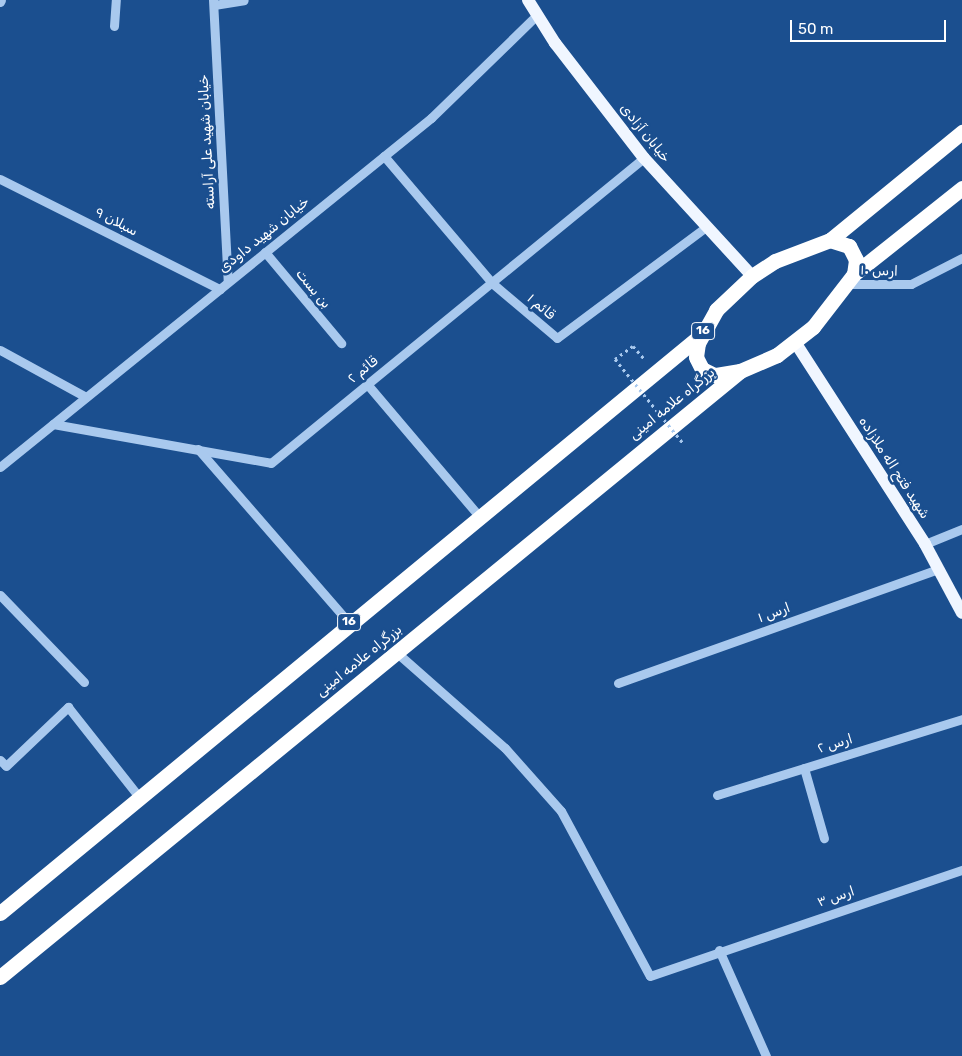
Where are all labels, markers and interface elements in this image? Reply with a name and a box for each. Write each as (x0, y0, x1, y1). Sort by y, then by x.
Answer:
scale bar (792, 10, 948, 42)
text: 50 m (798, 20, 833, 38)
street label: خیابان شهید علی آراسته (195, 74, 219, 210)
street label: خیابان آزادی (616, 100, 674, 166)
street label: خیابان شهید داودی (215, 193, 313, 277)
street label: سبلان ۹ (92, 204, 140, 240)
street label: ارس ۱۰ (860, 262, 898, 280)
street label: بن بست (292, 266, 334, 312)
street label: قائم ۱ (523, 290, 559, 324)
road number: 16 (690, 322, 716, 341)
street label: قائم ۲ (344, 353, 382, 387)
street label: بزرگراه علامه امینی (626, 364, 718, 444)
street label: شهید فتح اله ملازاده (855, 414, 933, 522)
street label: ارس ۱ (755, 599, 793, 627)
road number: 16 (336, 612, 362, 632)
street label: بزرگراه علامه امینی (313, 621, 405, 701)
street label: ارس ۲ (815, 731, 855, 757)
street label: ارس ۳ (815, 883, 857, 911)

